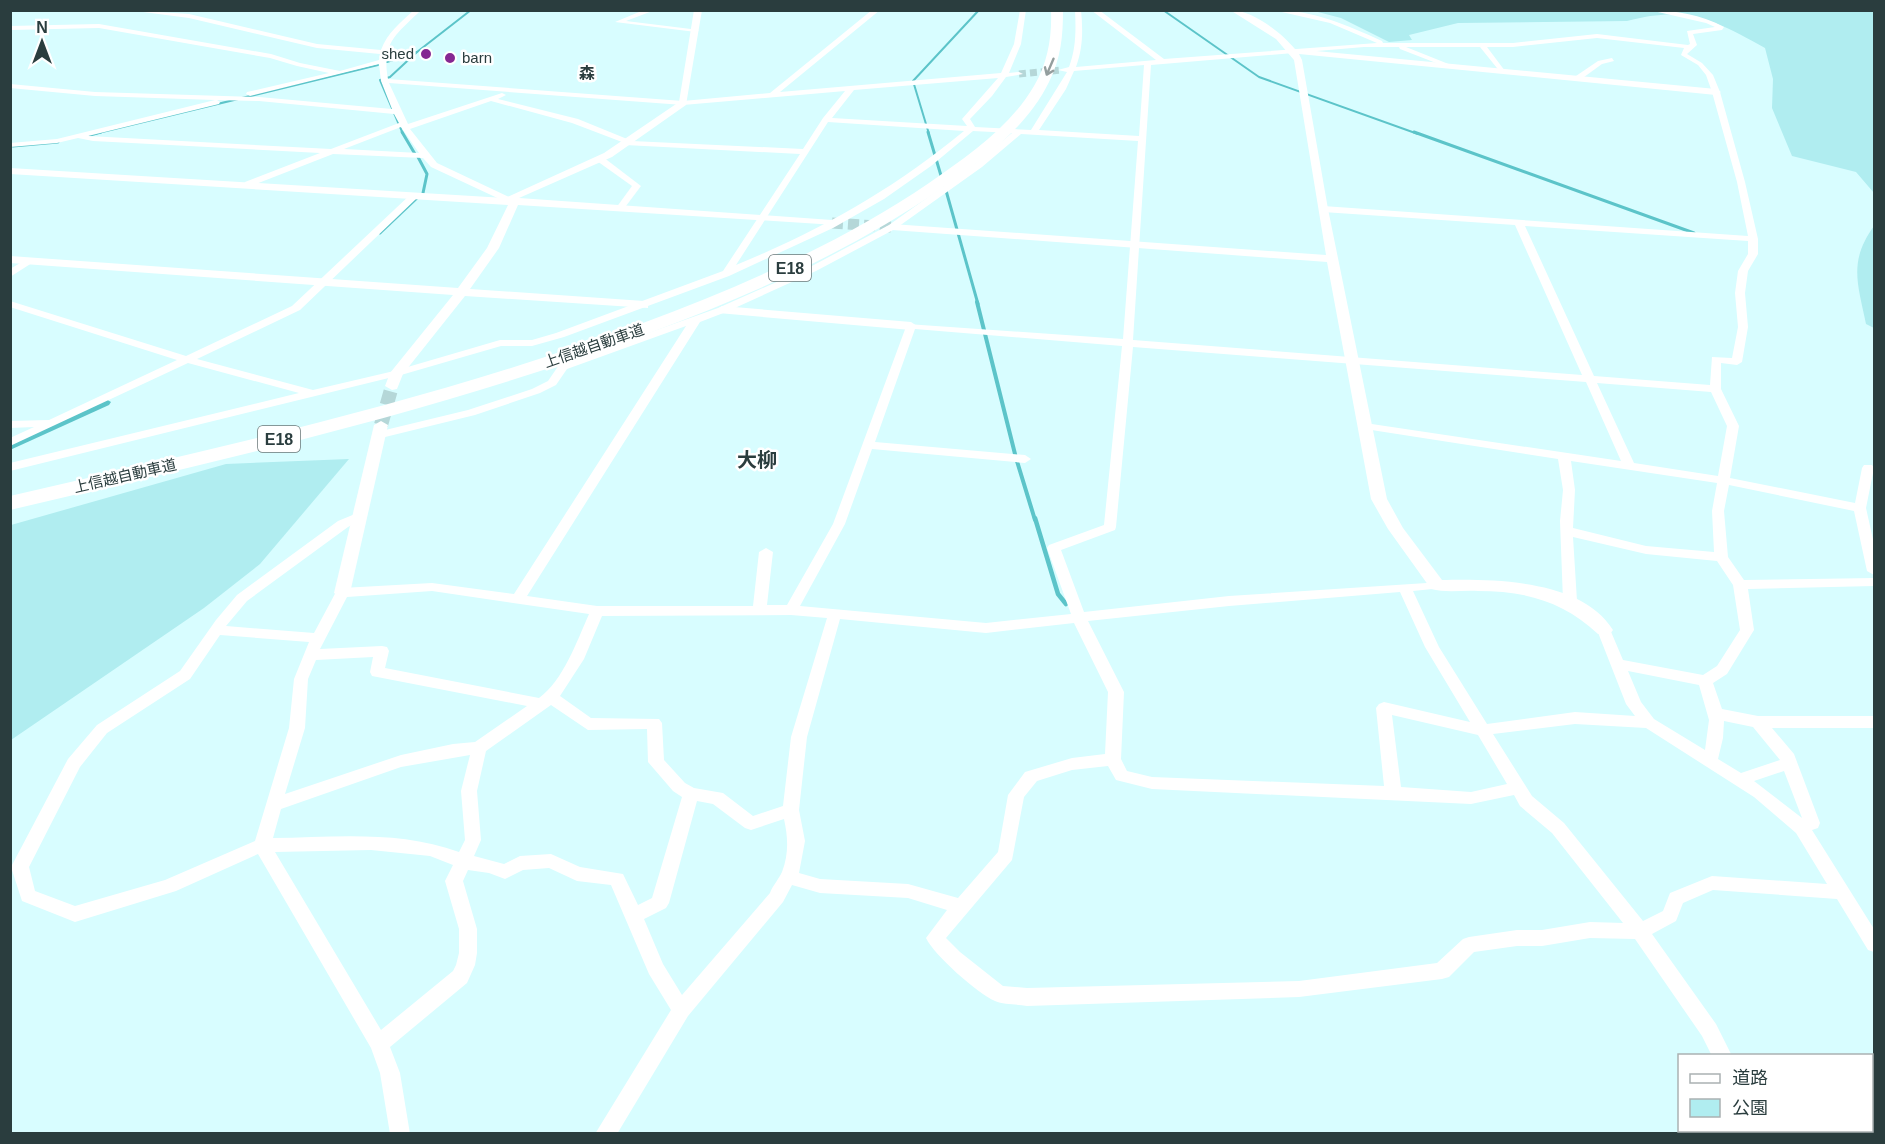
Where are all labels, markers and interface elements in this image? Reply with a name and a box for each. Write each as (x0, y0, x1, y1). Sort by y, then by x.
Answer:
north arrow (12, 12, 72, 72)
text: N (36, 19, 48, 36)
place label: shed (381, 45, 414, 62)
marker: shed (419, 47, 433, 61)
place label: barn (462, 49, 492, 66)
marker: barn (443, 51, 457, 65)
one-way arrow (1044, 58, 1055, 76)
district label: 森 (579, 65, 595, 82)
road number: E18 (769, 255, 811, 281)
street label: 上信越自動車道 (541, 320, 646, 371)
road number: E18 (258, 426, 300, 452)
district label: 大柳 (737, 449, 777, 471)
street label: 上信越自動車道 (72, 455, 178, 496)
legend (1678, 1054, 1873, 1132)
text: 道路 (1732, 1068, 1768, 1088)
text: 公園 (1732, 1098, 1768, 1118)

